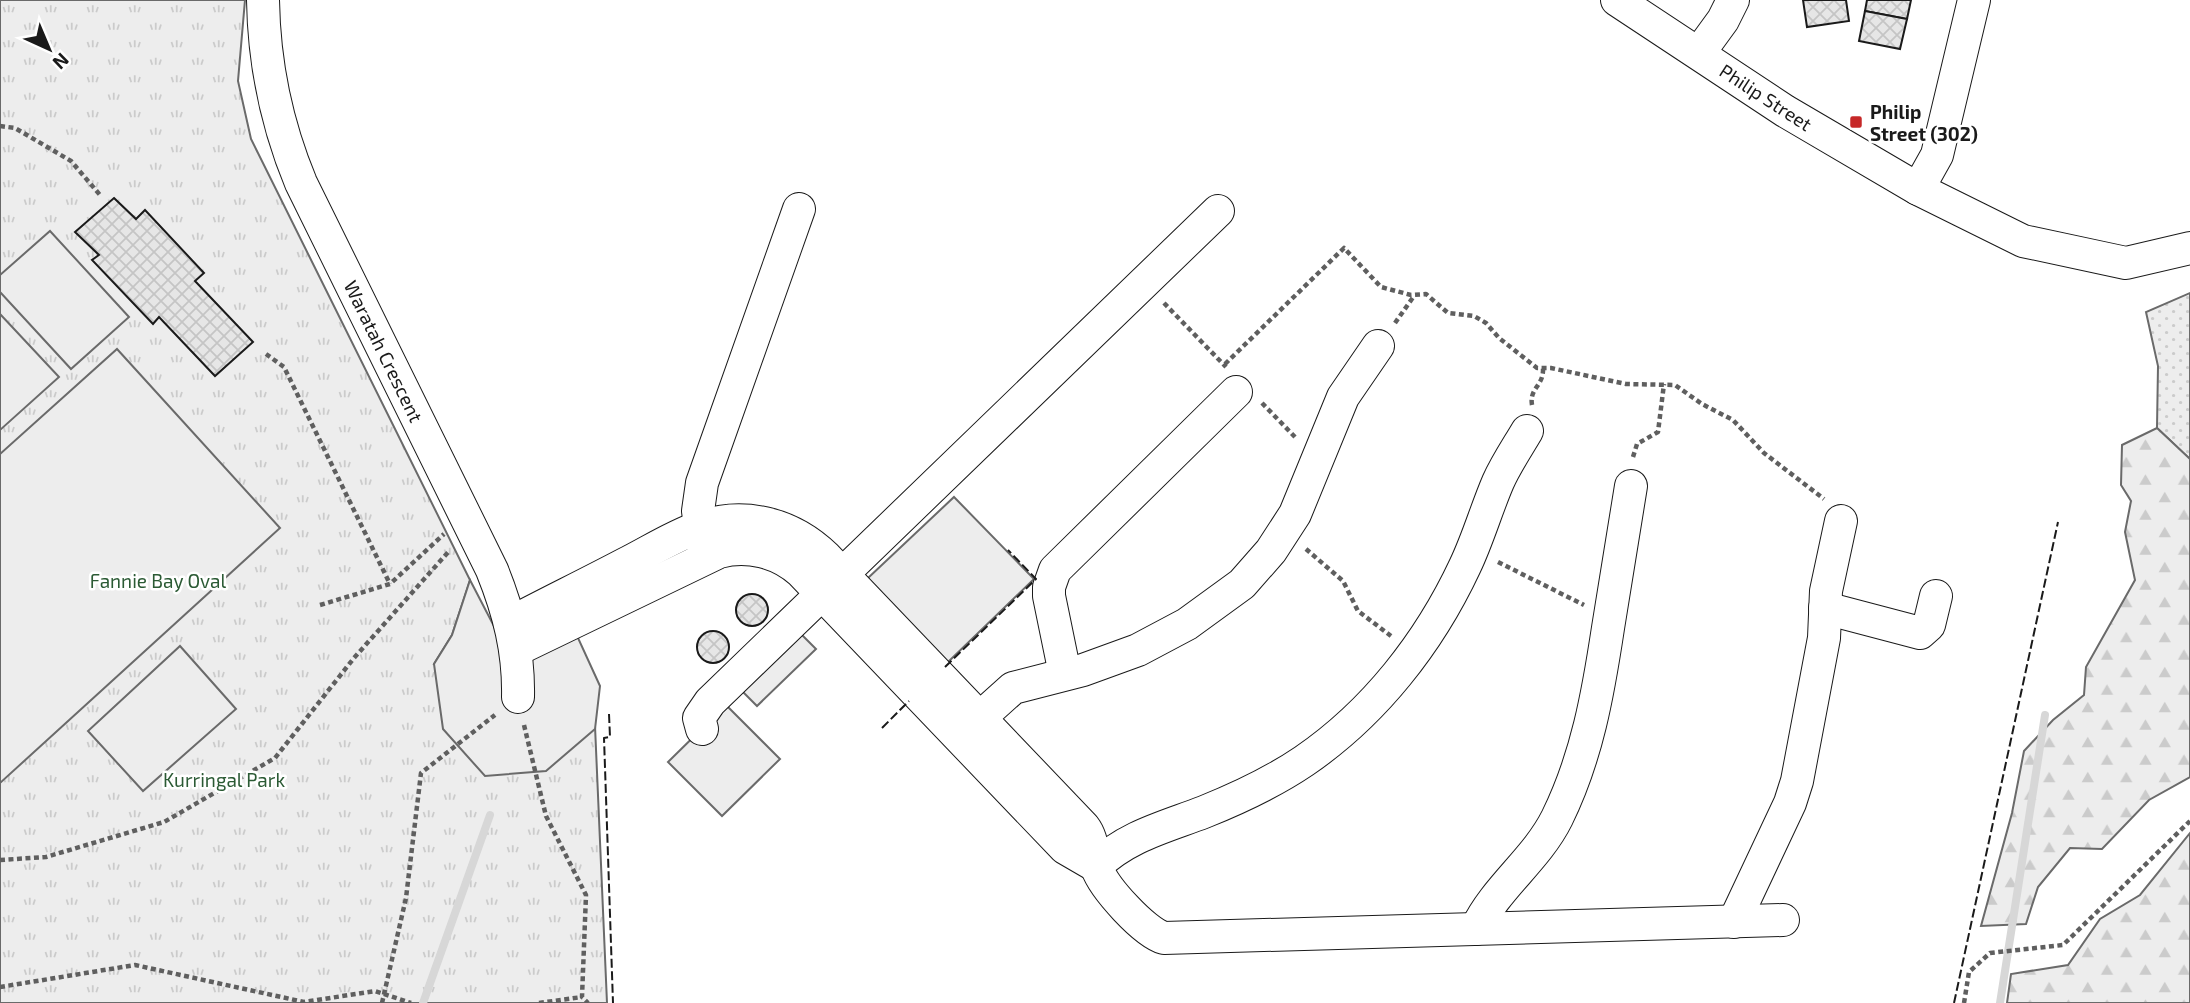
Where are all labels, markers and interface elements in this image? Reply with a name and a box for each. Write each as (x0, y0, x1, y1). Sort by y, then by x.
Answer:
north arrow (14, 14, 84, 84)
text: N (48, 49, 74, 75)
street label: Philip Street (1716, 59, 1816, 135)
place label: Philip Street (302) (1870, 100, 1978, 145)
marker: Philip Street (302) (1848, 114, 1864, 130)
street label: Waratah Crescent (340, 276, 428, 426)
park label: Fannie Bay Oval (90, 569, 226, 592)
park label: Kurringal Park (163, 768, 285, 791)

